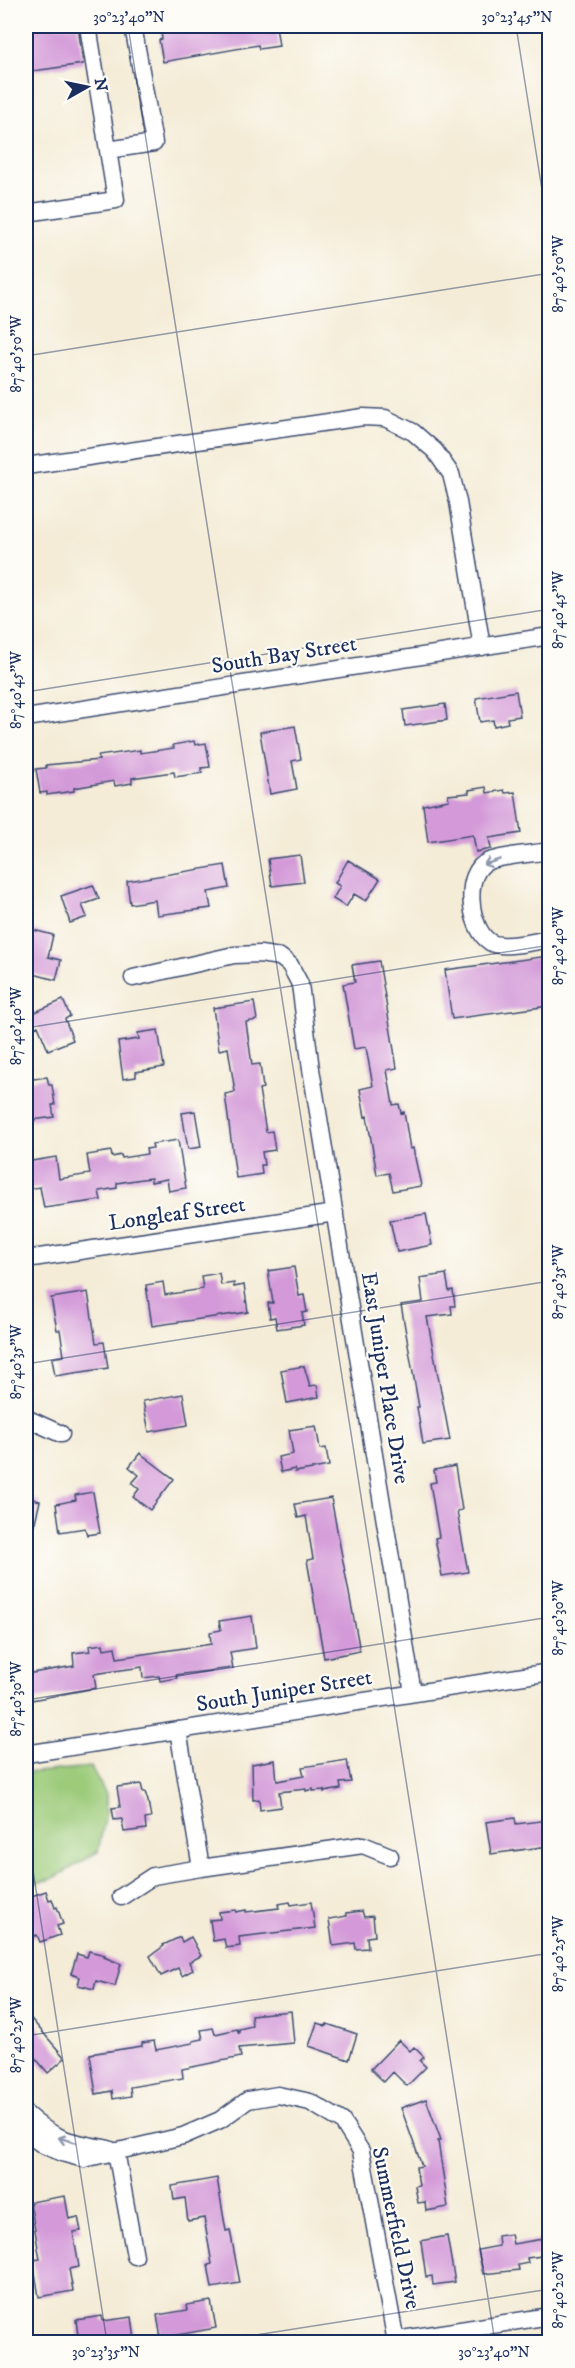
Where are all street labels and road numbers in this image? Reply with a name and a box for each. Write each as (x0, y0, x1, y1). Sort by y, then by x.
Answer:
street label: South Bay Street (210, 630, 358, 680)
street label: Longleaf Street (107, 1191, 247, 1237)
street label: East Juniper Place Drive (355, 1270, 415, 1486)
street label: South Juniper Street (194, 1664, 374, 1718)
street label: Summerfield Drive (366, 2144, 426, 2312)

